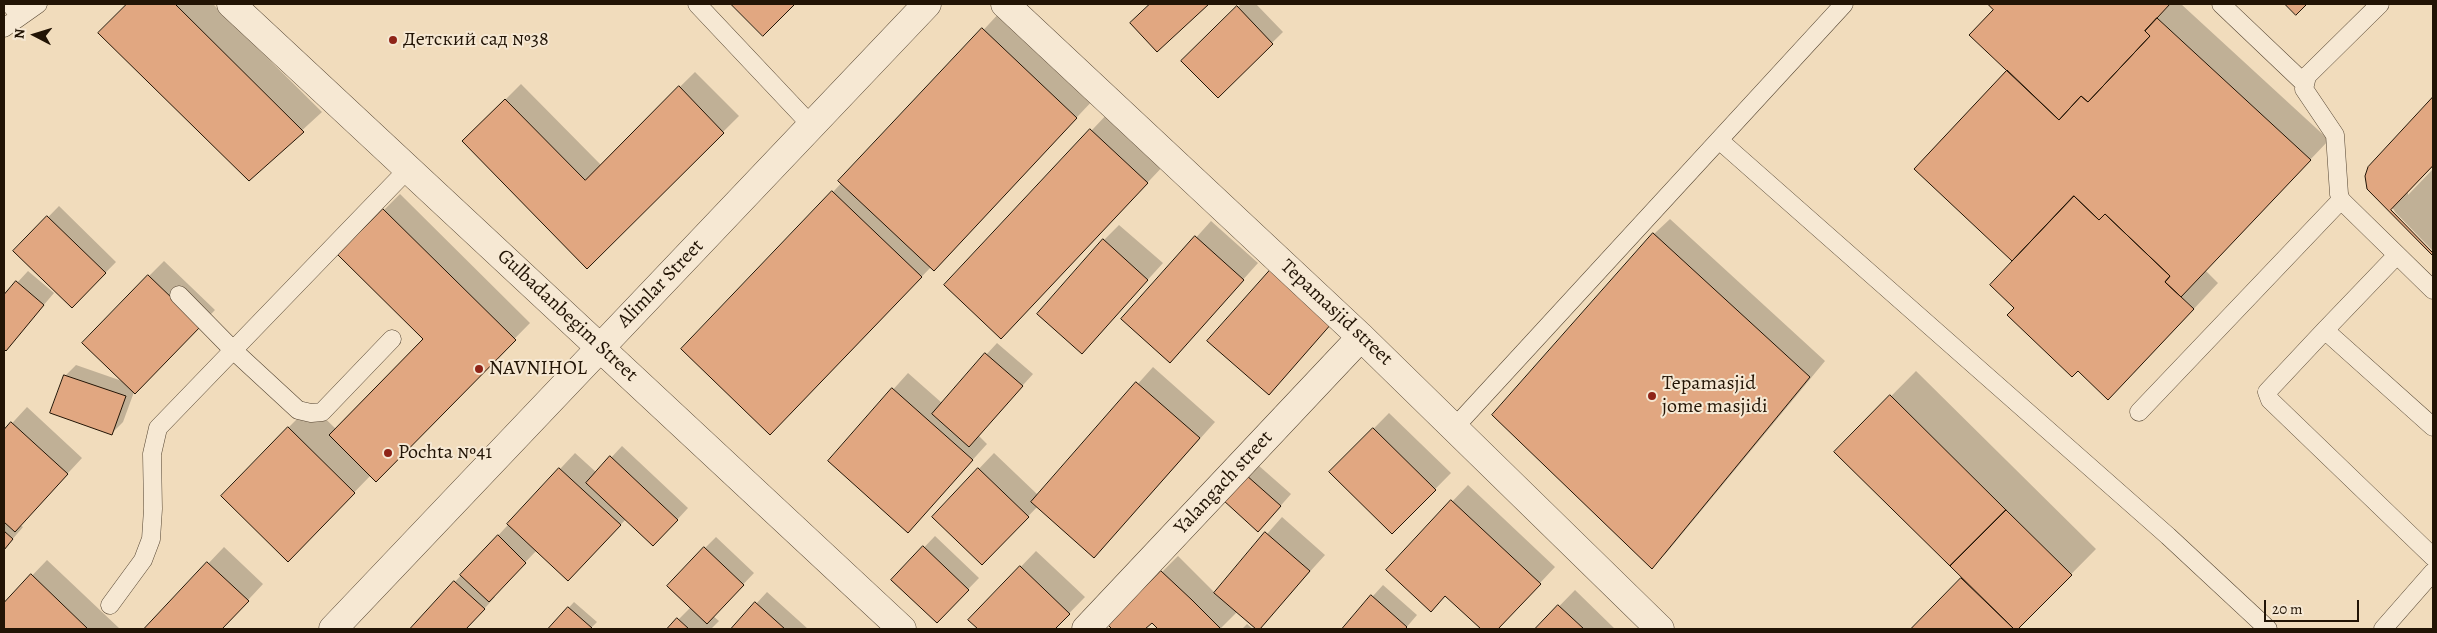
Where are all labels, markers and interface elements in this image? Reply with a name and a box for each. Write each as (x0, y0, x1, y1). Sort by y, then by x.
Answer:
north arrow (10, 10, 60, 60)
text: N (10, 28, 29, 40)
place label: Детский сад №38 (403, 28, 549, 52)
marker: Детский сад №38 (387, 34, 399, 46)
street label: Аlimlar Street (613, 235, 709, 333)
street label: Gulbadanbegim Street (492, 245, 642, 387)
street label: Tepamasjid street (1275, 255, 1397, 371)
place label: NAVNIHOL (489, 357, 587, 381)
marker: NAVNIHOL (473, 363, 485, 375)
place label: Tepamasjid jome masjidi (1662, 372, 1768, 419)
marker: Tepamasjid jome masjidi (1646, 390, 1658, 402)
street label: Yalangach street (1170, 426, 1278, 540)
place label: Pochta №41 (398, 441, 492, 465)
marker: Pochta №41 (382, 447, 394, 459)
scale bar (2267, 590, 2362, 622)
text: 20 m (2272, 599, 2303, 619)

